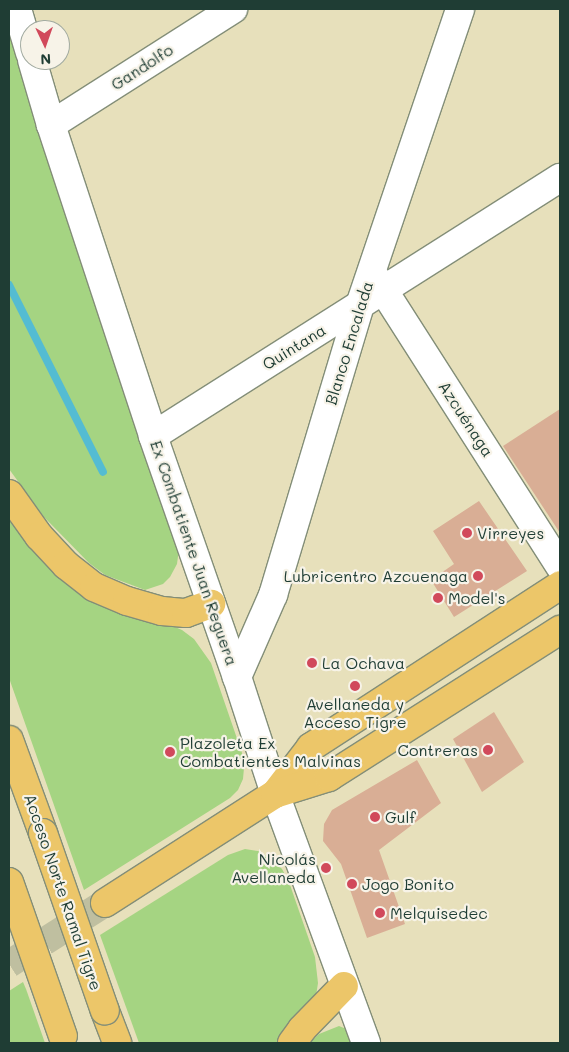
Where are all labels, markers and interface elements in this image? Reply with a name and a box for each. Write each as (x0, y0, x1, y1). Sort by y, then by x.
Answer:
north arrow (20, 20, 70, 70)
street label: Gandolfo (107, 40, 177, 94)
text: N (40, 50, 52, 69)
street label: Blanco Encalada (321, 279, 377, 407)
street label: Quintana (259, 320, 329, 374)
street label: Azcuénaga (434, 378, 498, 460)
street label: Ex Combatiente Juan Reguera (146, 438, 242, 668)
place label: Virreyes (477, 523, 544, 543)
marker: Virreyes (461, 527, 473, 539)
place label: Lubricentro Azcuenaga (284, 566, 468, 586)
marker: Lubricentro Azcuenaga (472, 570, 484, 582)
place label: Model's (448, 588, 506, 608)
marker: Model's (432, 592, 444, 604)
place label: La Ochava (322, 653, 405, 673)
marker: La Ochava (306, 657, 318, 669)
marker: Avellaneda y Acceso Tigre (349, 680, 361, 692)
place label: Avellaneda y Acceso Tigre (303, 694, 407, 732)
place label: Plazoleta Ex Combatientes Malvinas (180, 733, 361, 771)
place label: Contreras (397, 740, 478, 760)
marker: Contreras (482, 744, 494, 756)
marker: Plazoleta Ex Combatientes Malvinas (164, 746, 176, 758)
street label: Acceso Norte Ramal Tigre (20, 791, 106, 993)
place label: Gulf (385, 807, 416, 827)
marker: Gulf (369, 811, 381, 823)
place label: Nicolás Avellaneda (231, 849, 316, 887)
marker: Nicolás Avellaneda (320, 862, 332, 874)
place label: Jogo Bonito (362, 874, 454, 894)
marker: Jogo Bonito (346, 878, 358, 890)
place label: Melquisedec (390, 903, 488, 923)
marker: Melquisedec (374, 907, 386, 919)

